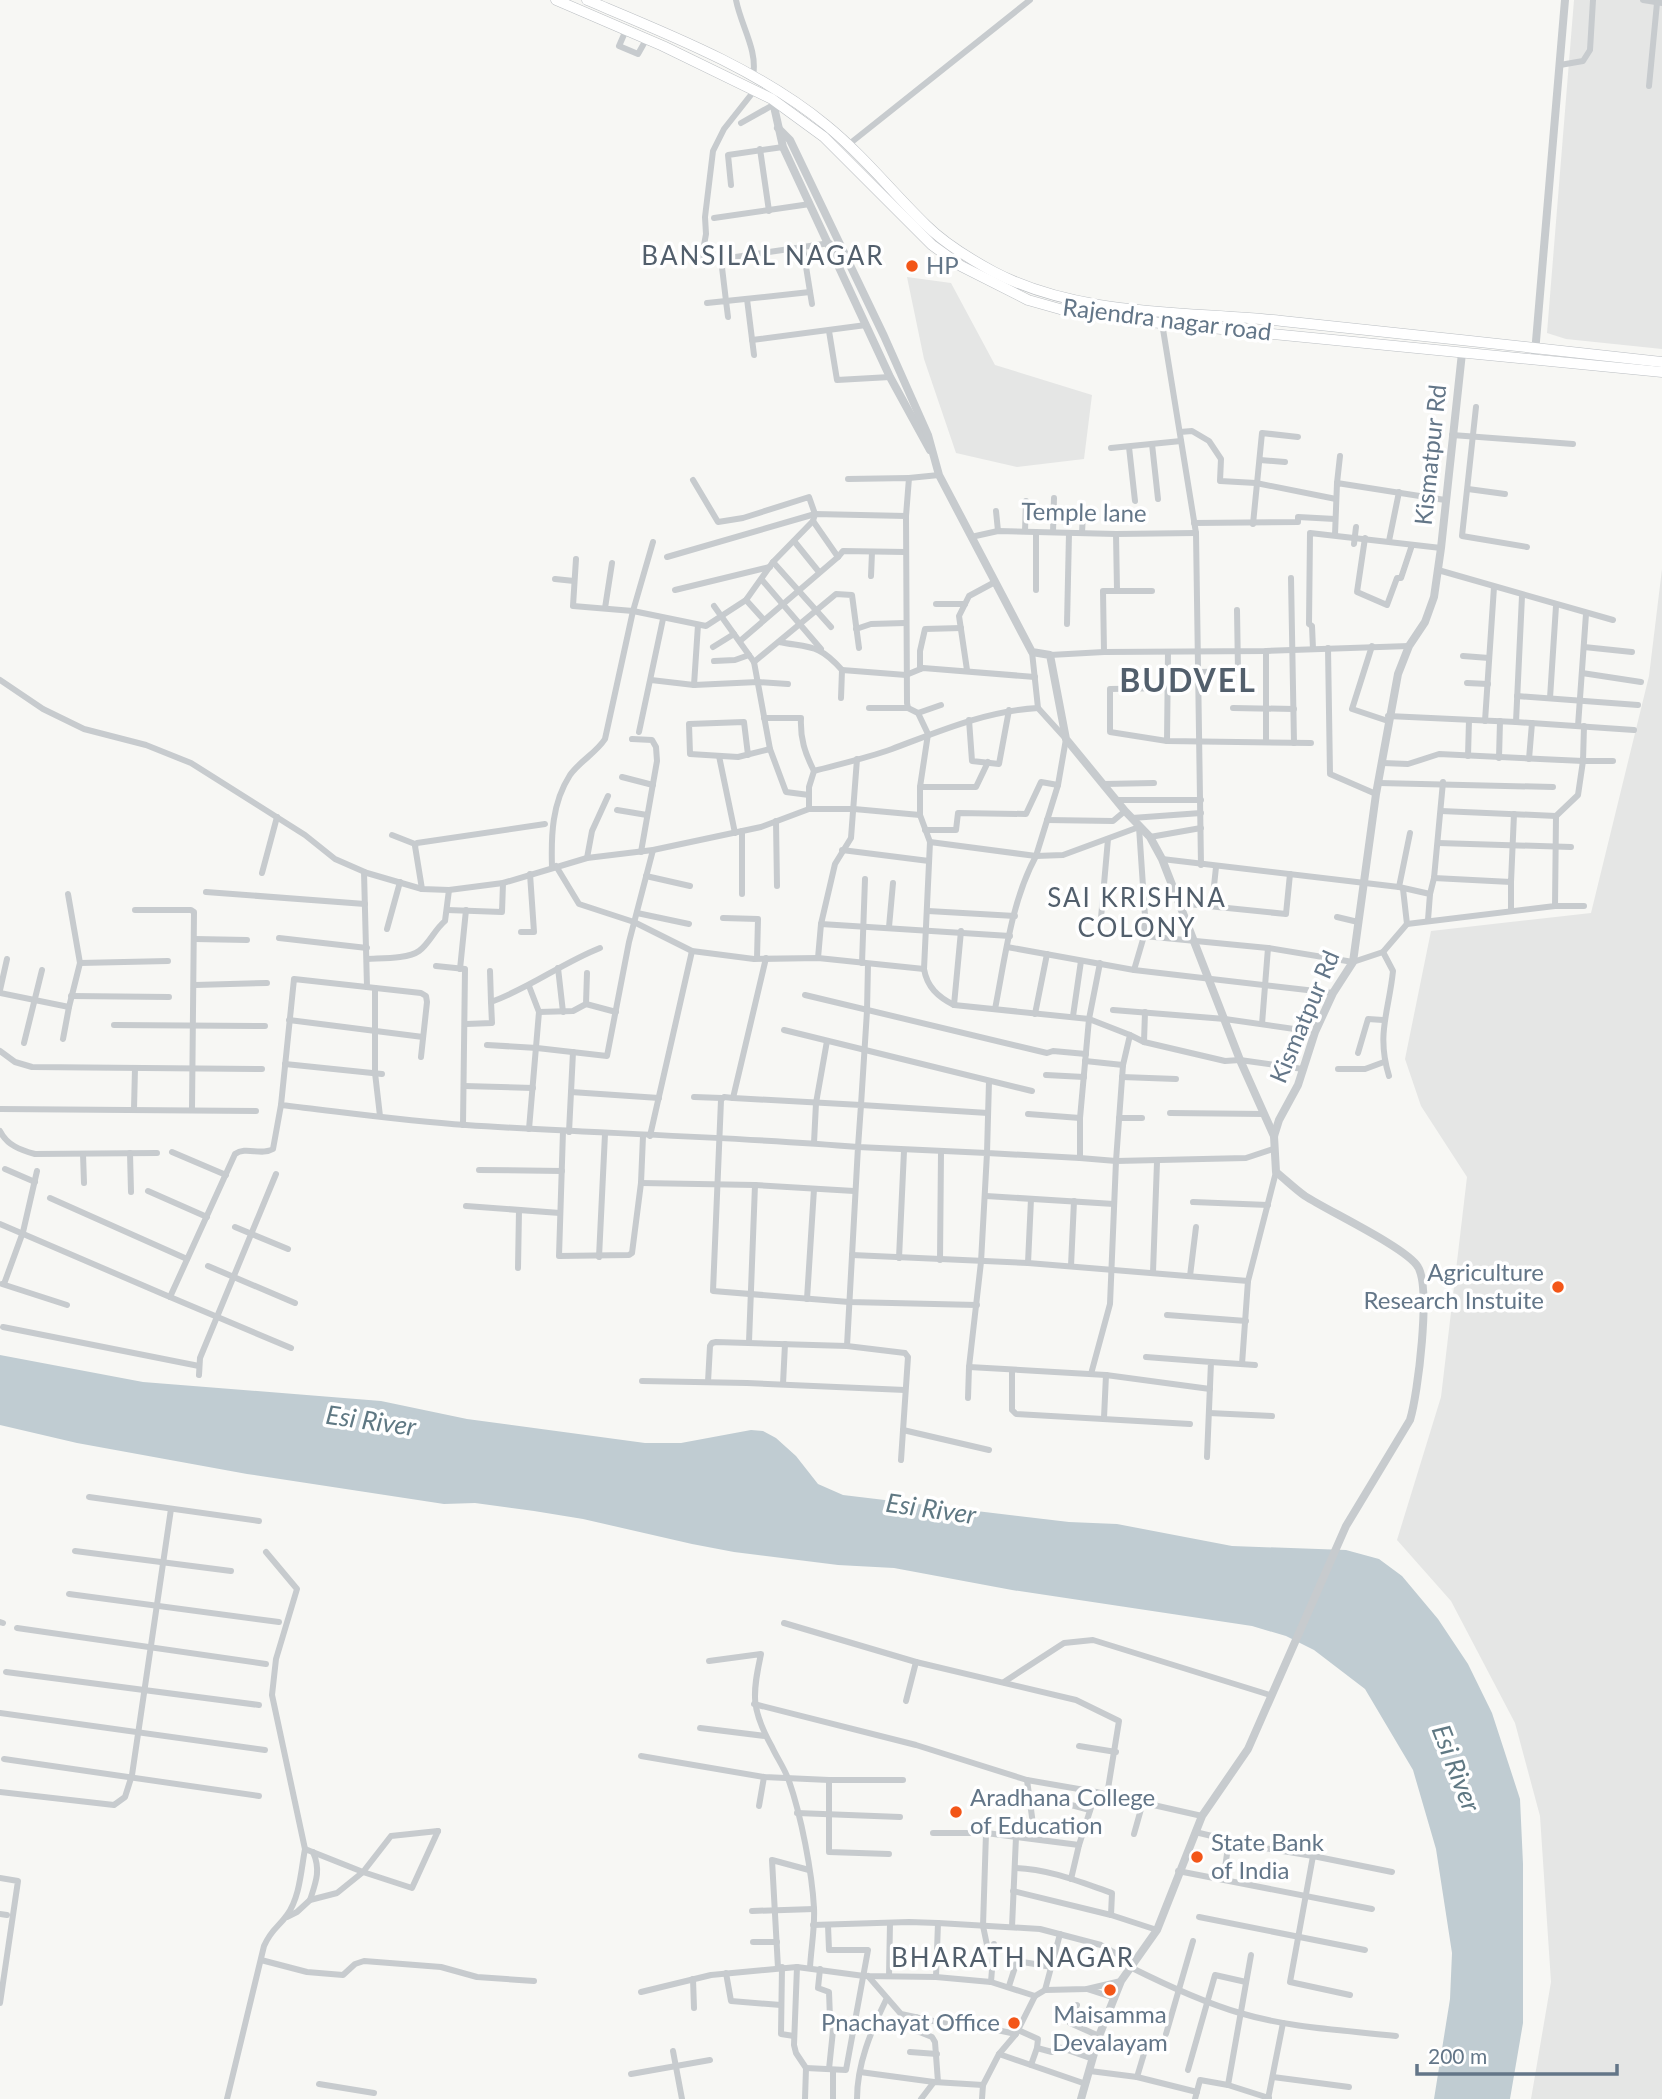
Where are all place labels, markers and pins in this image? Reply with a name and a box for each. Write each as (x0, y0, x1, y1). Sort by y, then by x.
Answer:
place label: HP (926, 250, 959, 279)
marker: HP (904, 258, 920, 274)
place label: Agriculture Research Instuite (1364, 1257, 1544, 1314)
marker: Agriculture Research Instuite (1550, 1279, 1566, 1295)
place label: Aradhana College of Education (970, 1782, 1155, 1839)
marker: Aradhana College of Education (948, 1804, 964, 1820)
place label: State Bank of India (1211, 1827, 1325, 1884)
marker: State Bank of India (1189, 1849, 1205, 1865)
marker: Maisamma Devalayam (1102, 1982, 1118, 1998)
place label: Maisamma Devalayam (1052, 1999, 1168, 2056)
place label: Pnachayat Office (821, 2007, 1000, 2036)
marker: Pnachayat Office (1006, 2015, 1022, 2031)

